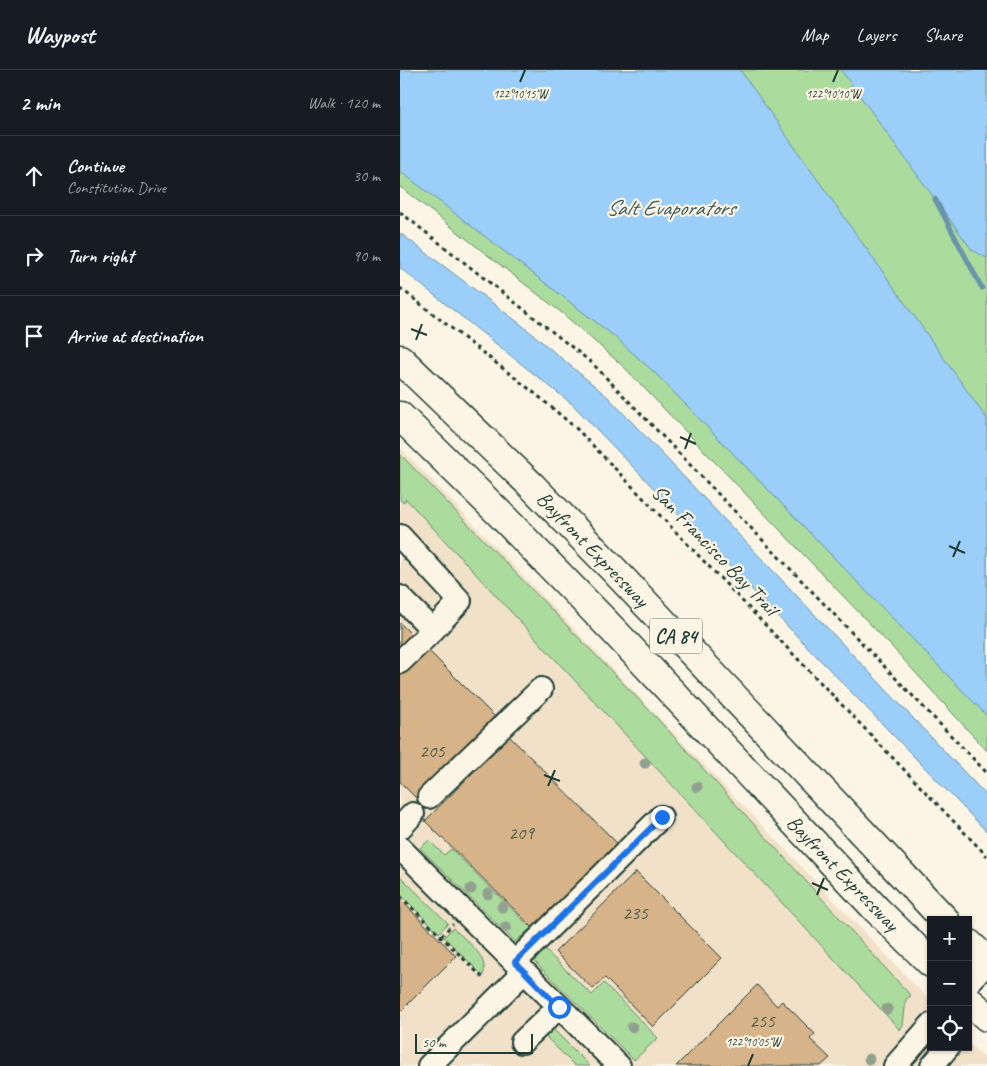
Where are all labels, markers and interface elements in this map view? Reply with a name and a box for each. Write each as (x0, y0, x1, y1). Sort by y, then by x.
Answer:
text: Waypost (25, 20, 95, 50)
text: Map (801, 24, 829, 46)
text: Layers (857, 24, 896, 46)
text: Share (924, 24, 962, 46)
text: 122°10'15"W (493, 86, 549, 102)
text: 122°10'10"W (806, 86, 862, 102)
text: 2 min (20, 90, 60, 116)
text: Walk · 120 m (308, 93, 380, 113)
text: Continue (67, 154, 124, 178)
icon: ahead (20, 162, 48, 190)
text: 30 m (353, 166, 380, 186)
text: Constitution Drive (67, 178, 166, 198)
water label: Salt Evaporators (606, 194, 738, 222)
icon: right (20, 242, 48, 270)
text: Turn right (67, 244, 134, 268)
text: 90 m (353, 246, 380, 266)
icon: arrive (20, 322, 48, 350)
text: Arrive at destination (67, 324, 203, 348)
street label: San Francisco Bay Trail (646, 479, 786, 623)
street label: Bayfront Expressway (531, 486, 656, 614)
road number: CA 84 (650, 618, 702, 654)
house number: 205 (419, 739, 446, 763)
route end (651, 806, 674, 829)
street label: Bayfront Expressway (781, 810, 906, 938)
house number: 209 (508, 821, 535, 845)
house number: 235 (622, 901, 649, 925)
map controls (927, 916, 972, 1051)
button: + (927, 916, 972, 961)
button: − (927, 961, 972, 1006)
route start (548, 996, 571, 1019)
button: locate (927, 1006, 972, 1051)
house number: 255 (749, 1009, 776, 1033)
scale bar (415, 1031, 532, 1054)
text: 50 m (422, 1034, 446, 1051)
text: 122°10'05"W (726, 1034, 782, 1050)

